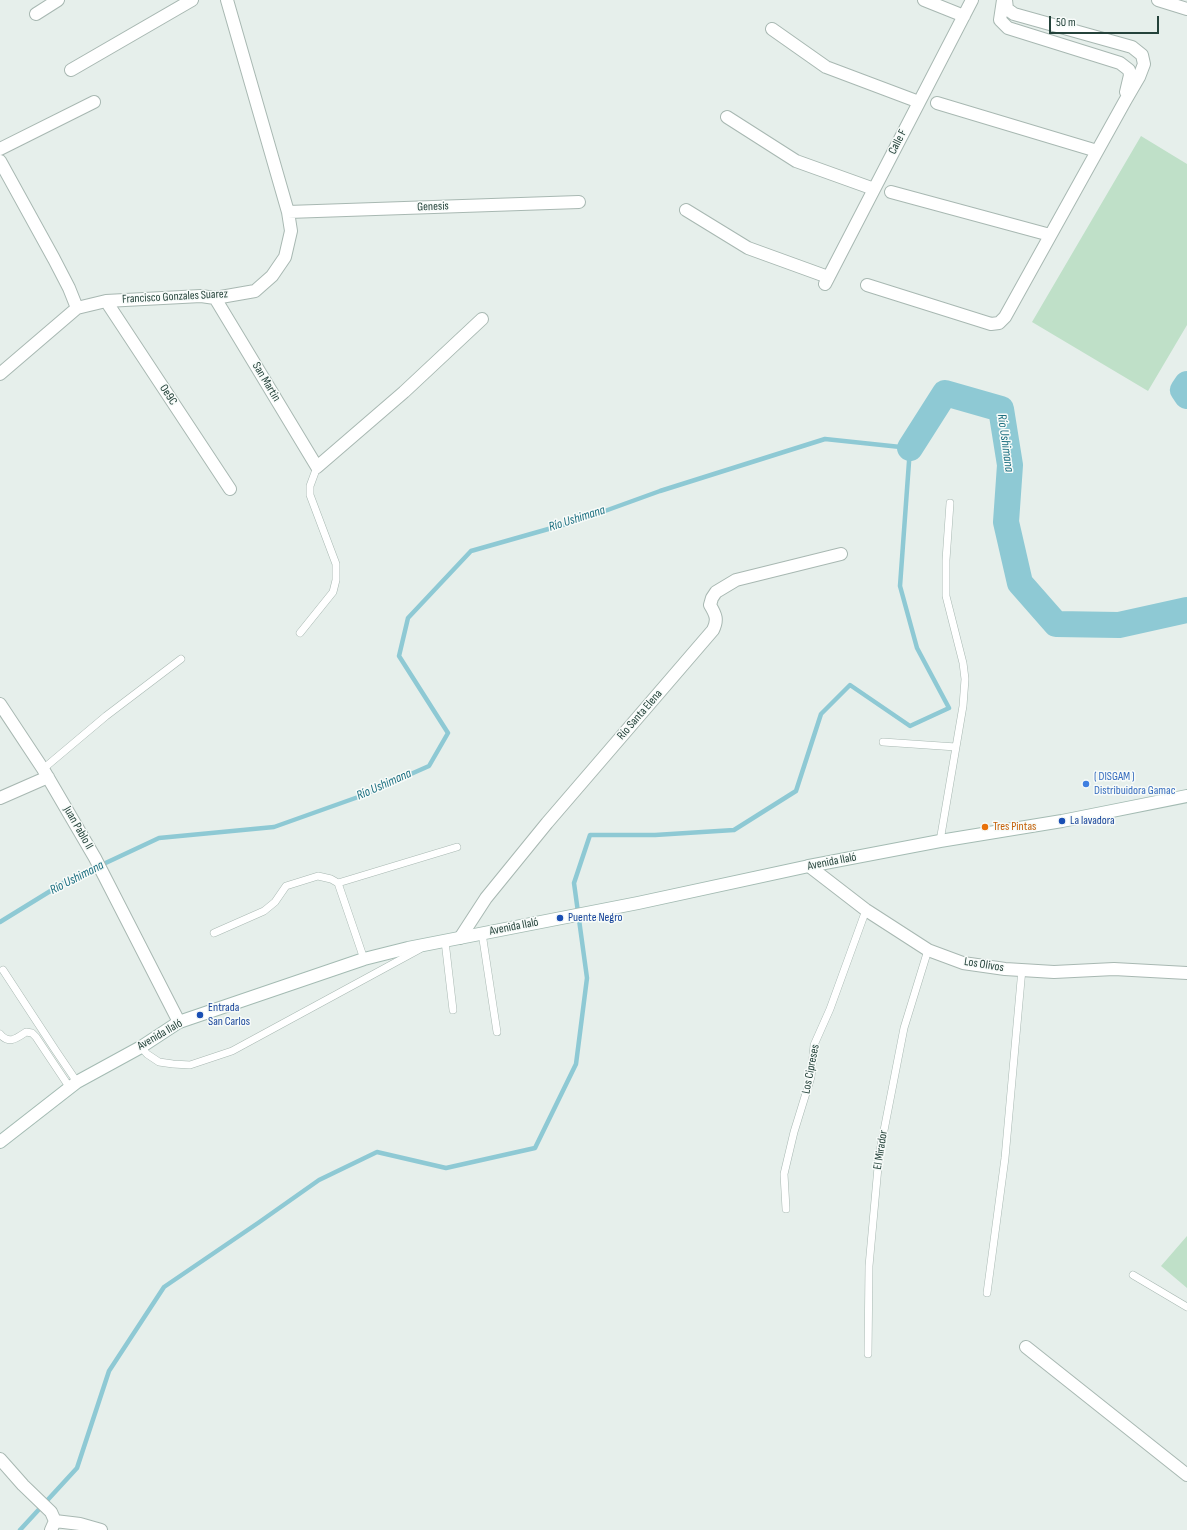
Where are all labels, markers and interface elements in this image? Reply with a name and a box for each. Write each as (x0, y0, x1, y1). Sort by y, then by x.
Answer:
scale bar (1051, 8, 1161, 34)
text: 50 m (1056, 15, 1076, 30)
street label: Calle F (886, 127, 910, 157)
street label: Genesis (417, 199, 449, 215)
street label: Francisco Gonzales Suarez (122, 287, 228, 307)
street label: San Martin (249, 360, 283, 404)
street label: Oe9C (156, 382, 180, 408)
water label: Río Ushimana (993, 413, 1017, 473)
water label: Río Ushimana (547, 503, 607, 535)
street label: Río Santa Elena (614, 687, 666, 743)
water label: Río Ushimana (354, 766, 414, 804)
place label: ( DISGAM ) Distribuidora Gamac (1094, 770, 1175, 798)
marker: ( DISGAM ) Distribuidora Gamac (1081, 779, 1091, 789)
street label: Juan Pablo II (60, 804, 96, 852)
place label: La lavadora (1070, 814, 1115, 828)
marker: La lavadora (1057, 816, 1067, 826)
place label: Tres Pintas (993, 820, 1036, 834)
marker: Tres Pintas (980, 822, 990, 832)
street label: Avenida Ilaló (806, 850, 858, 874)
water label: Río Ushimana (47, 858, 107, 898)
place label: Puente Negro (568, 911, 622, 925)
marker: Puente Negro (555, 913, 565, 923)
street label: Avenida Ilaló (488, 915, 540, 939)
street label: Los Olivos (963, 955, 1005, 975)
place label: Entrada San Carlos (208, 1001, 250, 1029)
marker: Entrada San Carlos (195, 1010, 205, 1020)
street label: Avenida Ilaló (135, 1016, 185, 1054)
street label: Los Cipreses (799, 1043, 823, 1095)
street label: El Mirador (871, 1129, 891, 1171)

